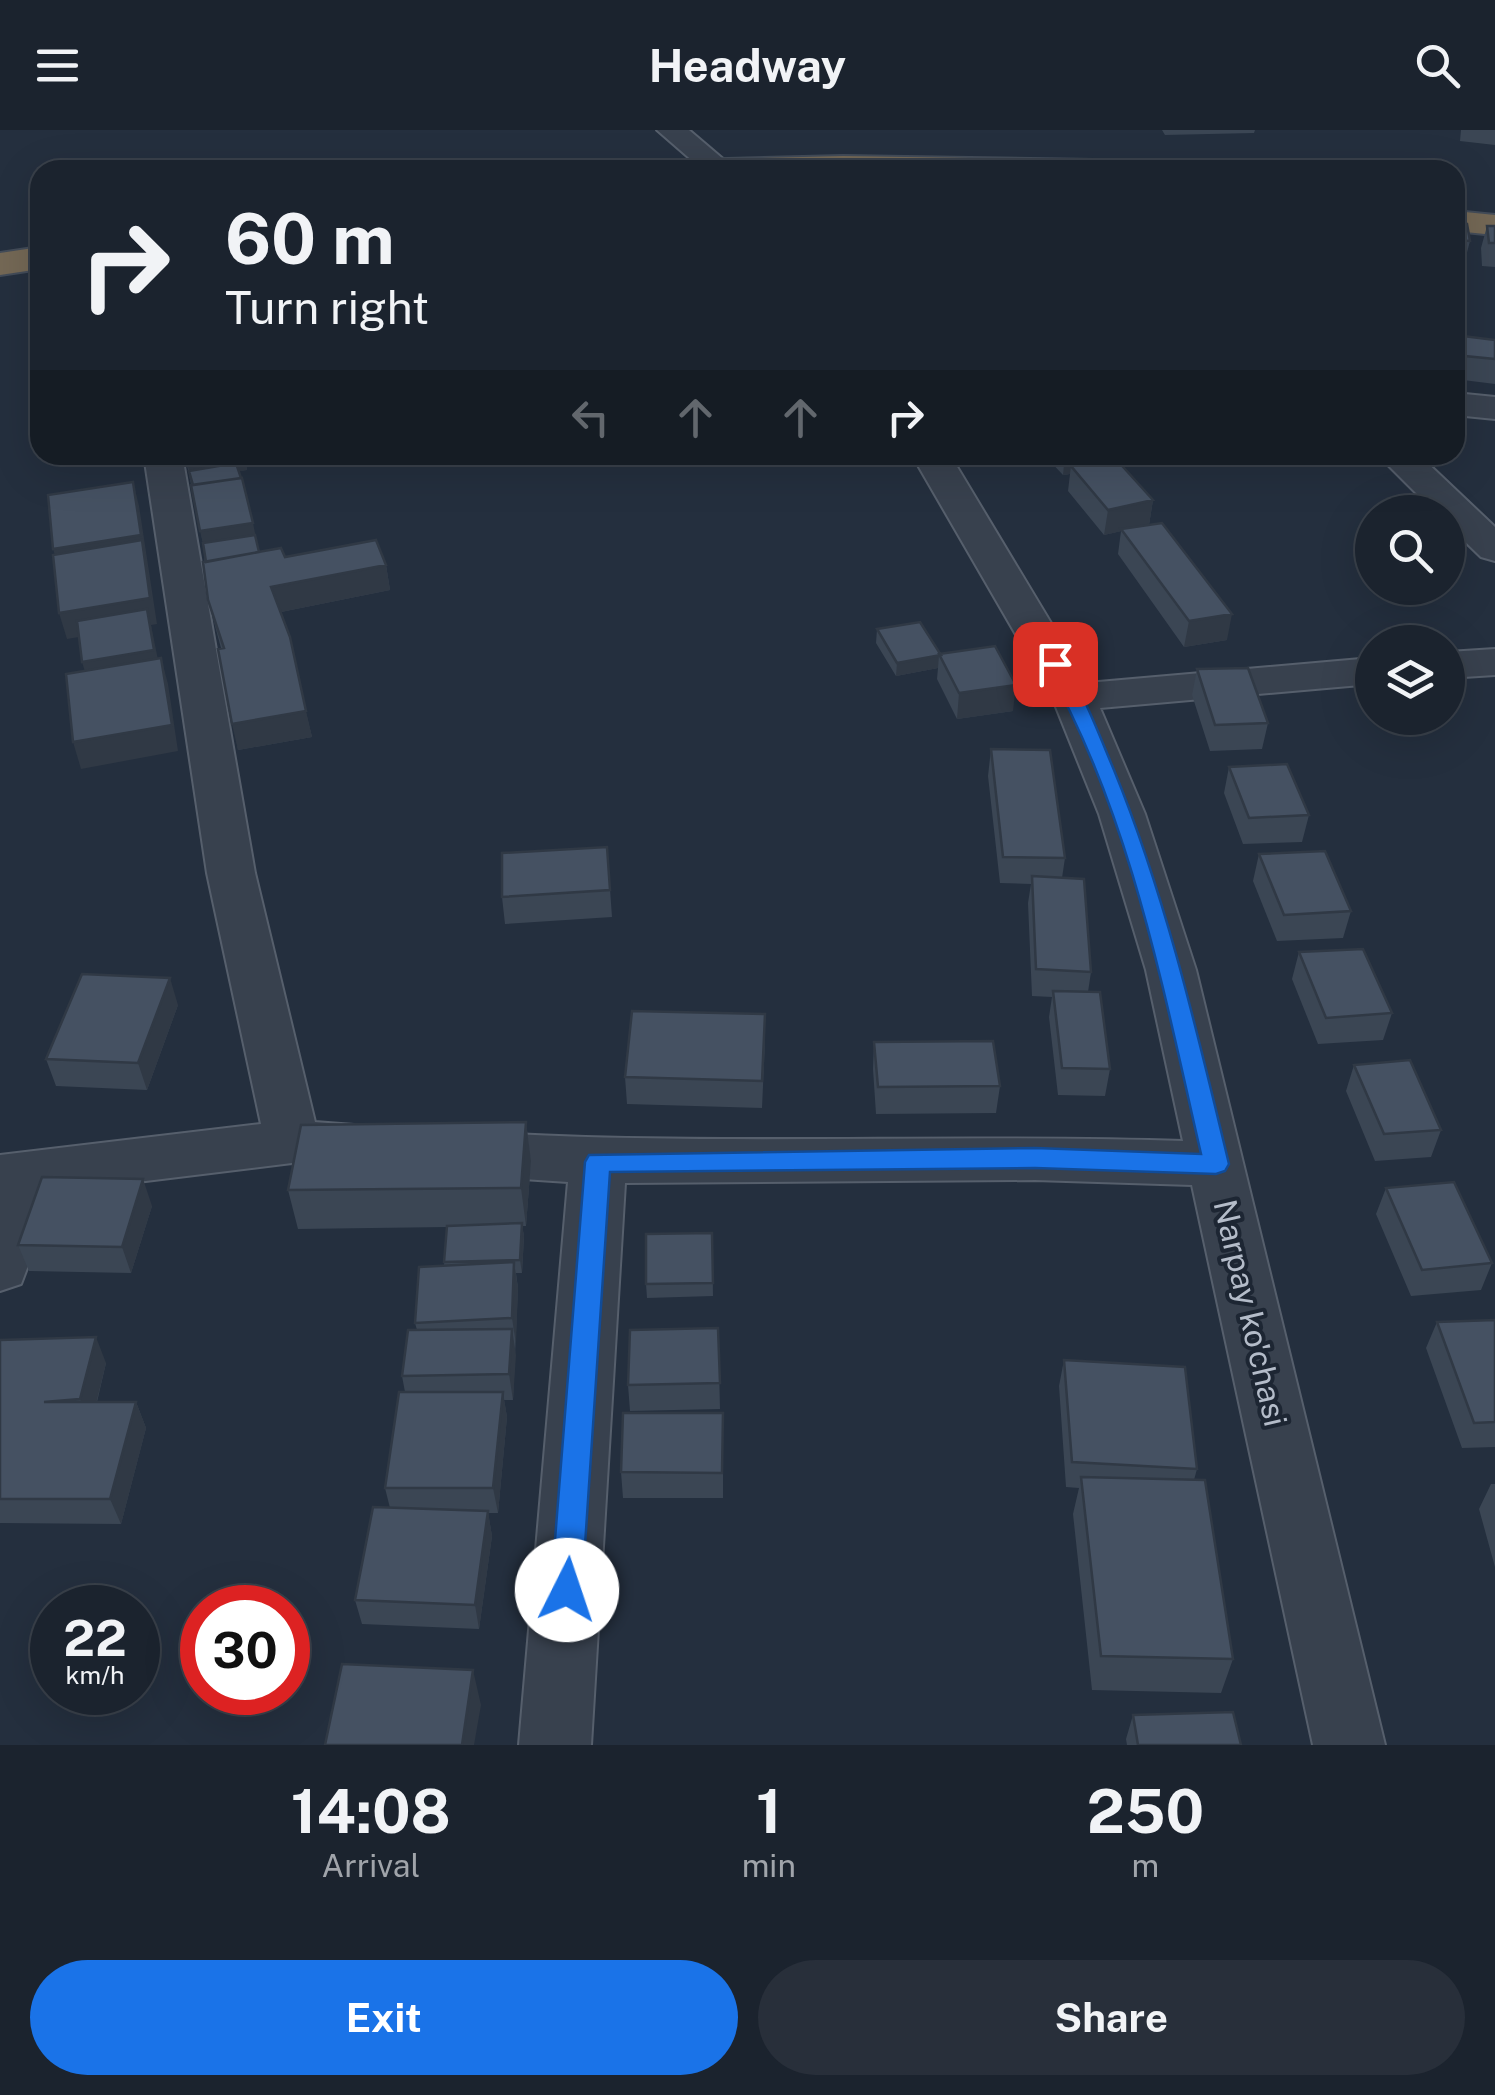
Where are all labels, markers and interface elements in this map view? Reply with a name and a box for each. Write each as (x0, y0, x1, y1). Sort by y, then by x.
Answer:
icon: menu (30, 38, 85, 93)
icon: search (1410, 38, 1465, 93)
text: Headway (649, 39, 846, 92)
text: 60 m (225, 197, 395, 280)
icon: right (60, 200, 190, 330)
text: Turn right (225, 281, 429, 334)
icon: left (563, 390, 618, 445)
icon: ahead (668, 390, 723, 445)
icon: ahead (773, 390, 828, 445)
icon: right (878, 390, 933, 445)
map controls (1355, 495, 1465, 735)
button: search (1355, 495, 1465, 605)
pin (1013, 622, 1098, 707)
button: layers (1355, 625, 1465, 735)
icon: arrive (1028, 637, 1083, 692)
street label: Narpay ko'chasi (1206, 1196, 1295, 1430)
position arrow (515, 1538, 619, 1642)
speed limit sign: 30 (180, 1585, 310, 1715)
text: 22 (63, 1608, 127, 1667)
text: km/h (66, 1660, 124, 1690)
text: 14:08 (291, 1776, 451, 1847)
text: 1 (756, 1776, 782, 1847)
text: 250 (1087, 1776, 1204, 1847)
text: Arrival (321, 1847, 420, 1884)
text: min (742, 1847, 796, 1884)
text: m (1132, 1847, 1159, 1884)
button: Exit (30, 1960, 738, 2075)
button: Share (758, 1960, 1465, 2075)

